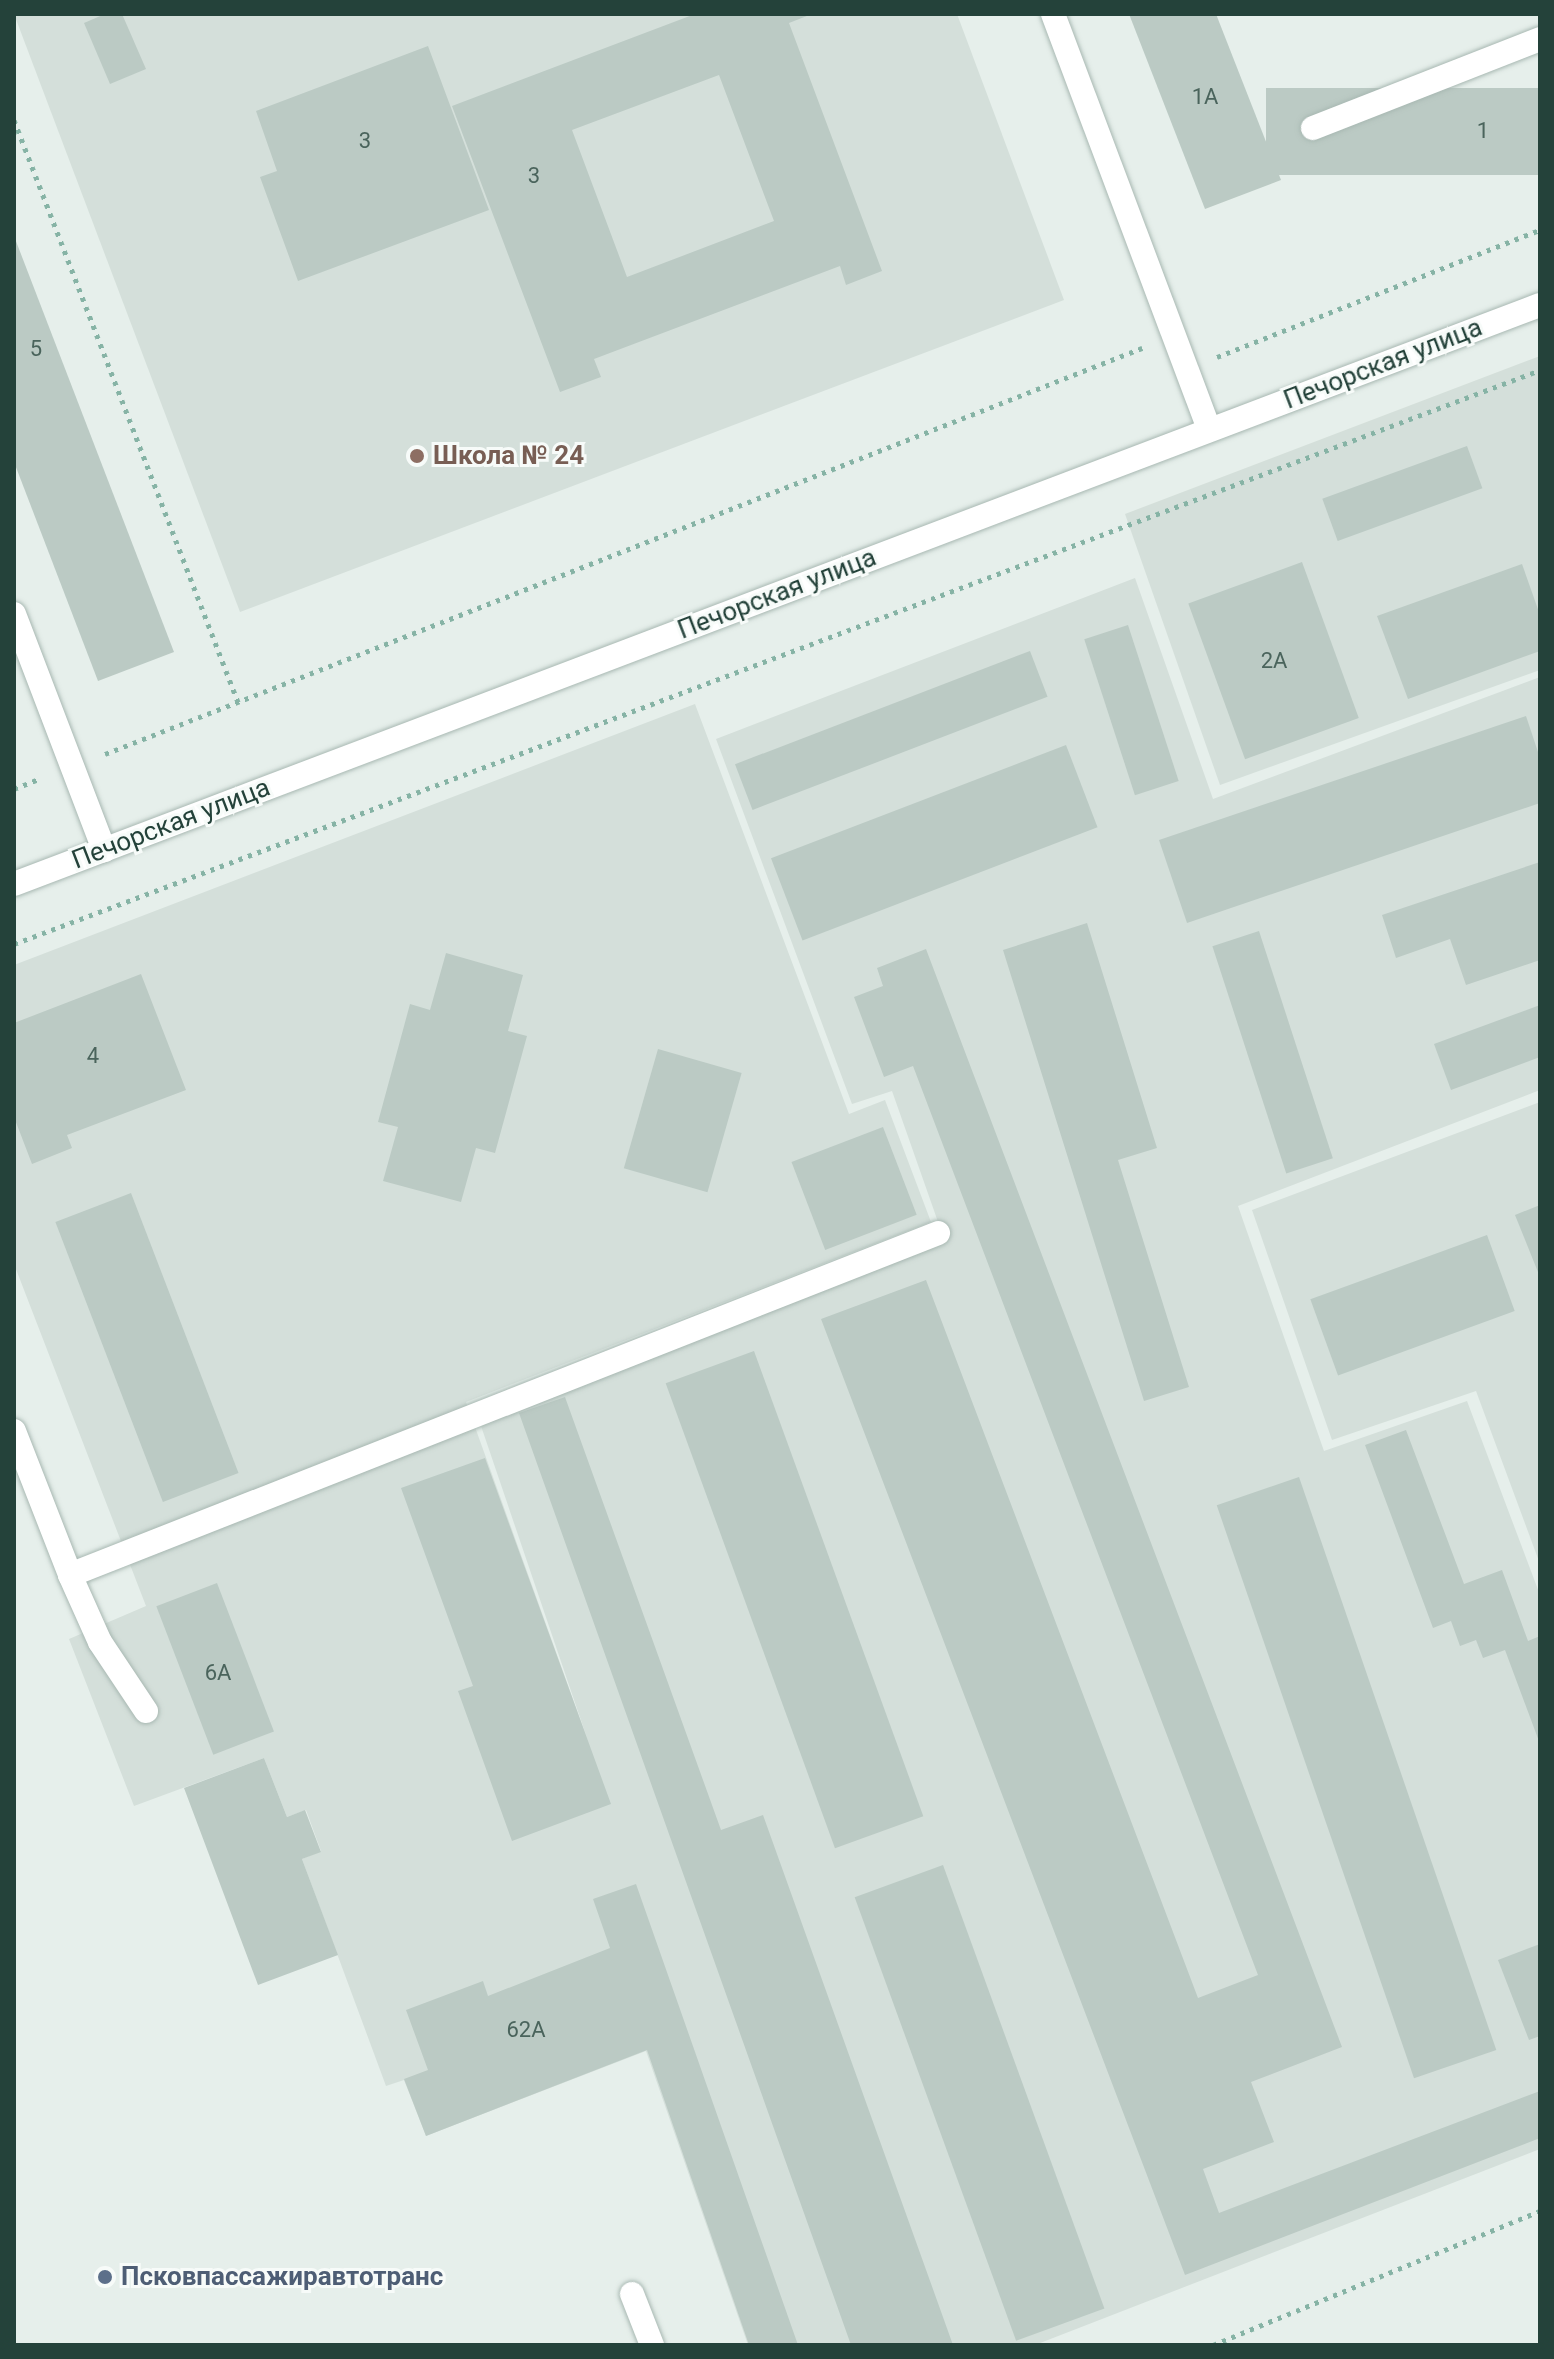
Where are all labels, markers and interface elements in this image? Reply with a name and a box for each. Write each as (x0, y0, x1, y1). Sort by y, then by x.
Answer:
house number: 1А (1192, 84, 1218, 110)
house number: 1 (1477, 118, 1489, 144)
house number: 3 (359, 128, 371, 154)
house number: 3 (528, 163, 540, 189)
street label: Печорская улица (1279, 312, 1487, 416)
house number: 5 (30, 336, 42, 362)
place label: Школа № 24 (433, 440, 584, 472)
marker: Школа № 24 (408, 447, 426, 465)
street label: Печорская улица (673, 542, 881, 646)
house number: 2А (1261, 648, 1287, 674)
street label: Печорская улица (67, 772, 275, 876)
house number: 4 (87, 1043, 99, 1069)
house number: 6А (205, 1660, 231, 1686)
house number: 62А (506, 2017, 546, 2043)
place label: Псковпассажиравтотранс (121, 2261, 443, 2293)
marker: Псковпассажиравтотранс (96, 2268, 114, 2286)

